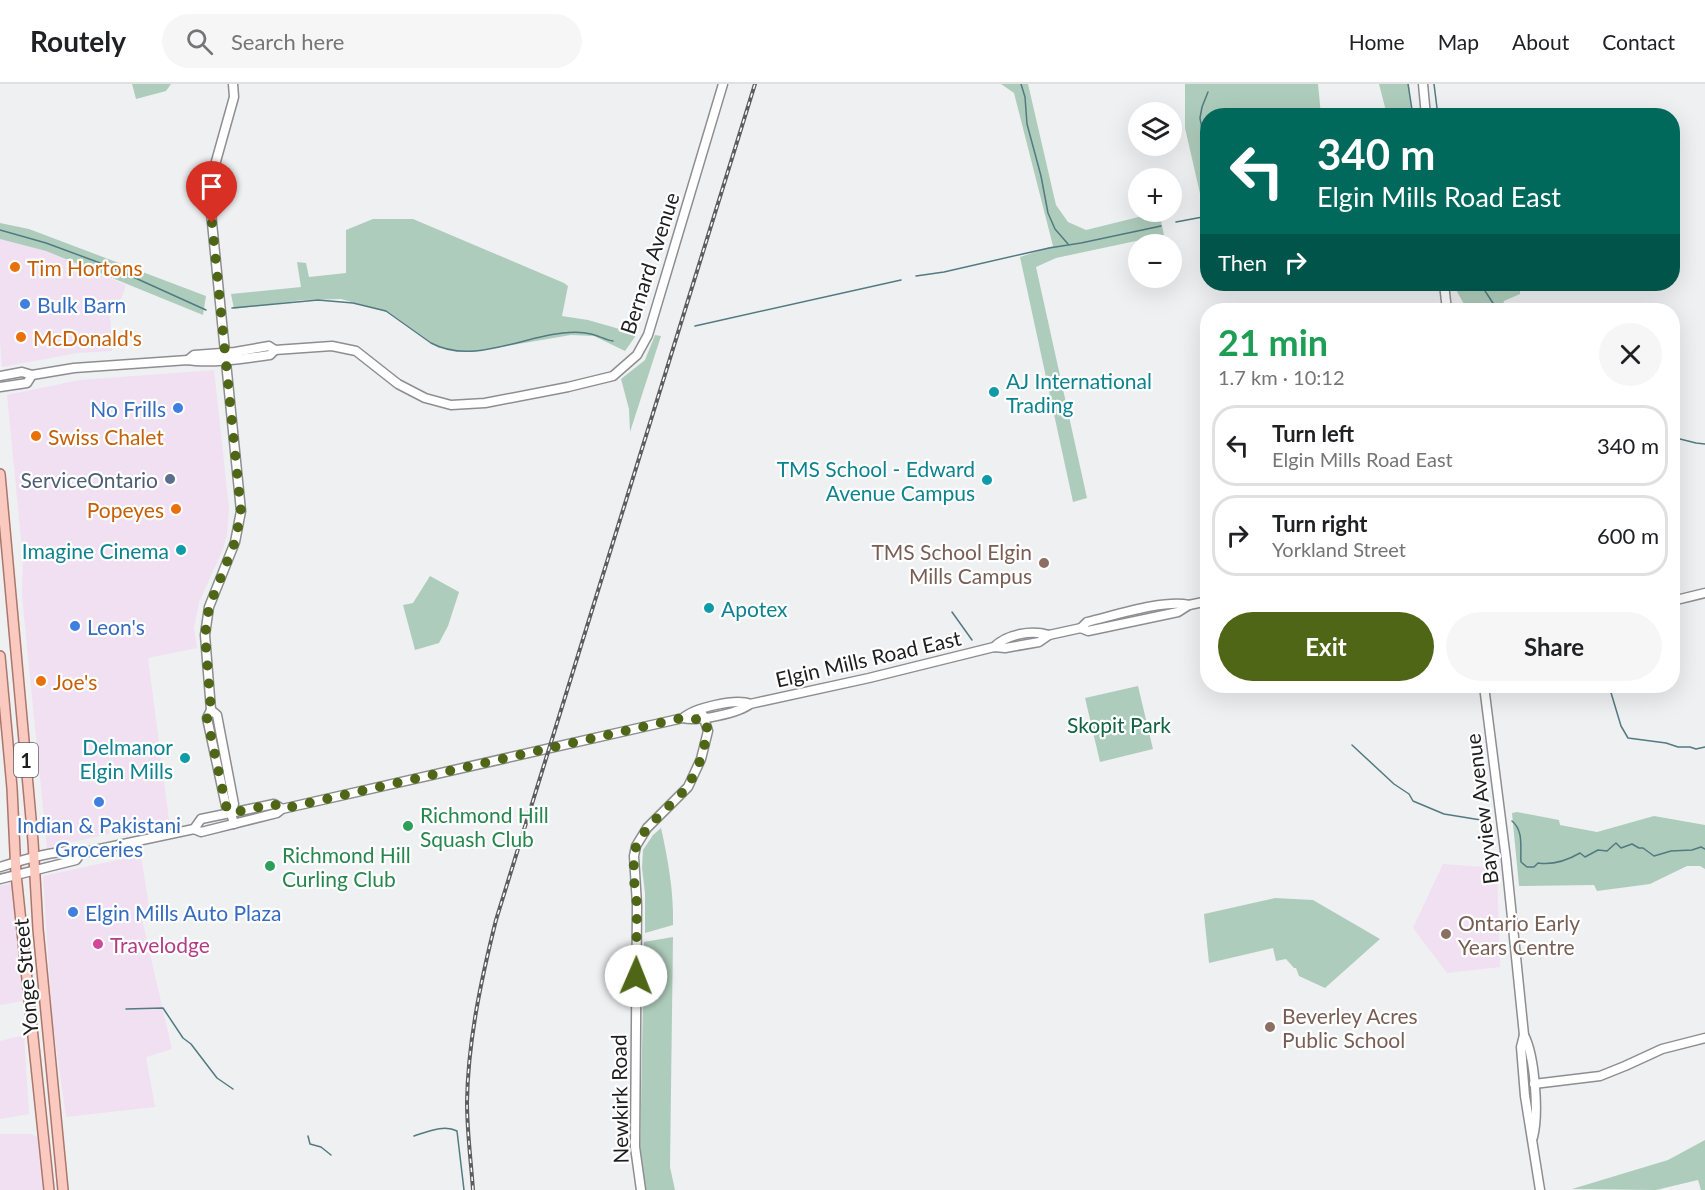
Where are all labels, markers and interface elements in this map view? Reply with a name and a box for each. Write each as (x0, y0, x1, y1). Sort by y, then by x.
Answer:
search box (162, 14, 582, 68)
text: Routely (30, 24, 126, 58)
icon: search (183, 25, 216, 58)
text: Search here (231, 28, 344, 55)
text: Home (1349, 29, 1405, 54)
text: Map (1438, 29, 1479, 54)
text: About (1512, 29, 1569, 54)
text: Contact (1602, 29, 1675, 54)
map controls (1128, 102, 1182, 288)
button: layers (1128, 102, 1182, 156)
text: 340 m (1317, 129, 1435, 179)
icon: left (1218, 132, 1296, 210)
pin (186, 161, 237, 223)
button: + (1128, 168, 1182, 222)
icon: arrive (195, 170, 228, 203)
text: Elgin Mills Road East (1317, 180, 1561, 213)
street label: Bernard Avenue (614, 189, 684, 337)
button: − (1128, 234, 1182, 288)
icon: right (1279, 246, 1312, 279)
text: Then (1218, 249, 1267, 276)
place label: Tim Hortons (27, 255, 142, 280)
marker: Tim Hortons (8, 260, 22, 274)
place label: Bulk Barn (37, 292, 126, 317)
marker: Bulk Barn (18, 297, 32, 311)
text: 21 min (1218, 320, 1328, 364)
button: close (1599, 323, 1662, 386)
place label: McDonald's (33, 325, 142, 350)
marker: McDonald's (14, 330, 28, 344)
text: 1.7 km · 10:12 (1218, 365, 1345, 389)
place label: AJ International Trading (1006, 368, 1152, 417)
marker: AJ International Trading (987, 385, 1001, 399)
place label: No Frills (90, 396, 166, 421)
marker: No Frills (171, 401, 185, 415)
text: Turn left (1272, 420, 1354, 447)
place label: Swiss Chalet (48, 424, 164, 449)
marker: Swiss Chalet (29, 429, 43, 443)
icon: left (1221, 429, 1254, 462)
text: 340 m (1597, 432, 1659, 459)
text: Elgin Mills Road East (1272, 447, 1453, 471)
place label: TMS School - Edward Avenue Campus (777, 456, 975, 505)
place label: ServiceOntario (20, 467, 158, 492)
marker: ServiceOntario (163, 472, 177, 486)
marker: TMS School - Edward Avenue Campus (980, 473, 994, 487)
place label: Popeyes (87, 497, 164, 522)
marker: Popeyes (169, 502, 183, 516)
text: Turn right (1272, 510, 1367, 537)
icon: right (1221, 519, 1254, 552)
text: 600 m (1597, 522, 1659, 549)
text: Yorkland Street (1272, 537, 1406, 561)
place label: Imagine Cinema (22, 538, 169, 563)
place label: TMS School Elgin Mills Campus (871, 539, 1032, 588)
marker: Imagine Cinema (174, 543, 188, 557)
marker: TMS School Elgin Mills Campus (1037, 556, 1051, 570)
place label: Apotex (721, 596, 788, 621)
marker: Apotex (702, 601, 716, 615)
button: Exit (1218, 612, 1434, 681)
button: Share (1446, 612, 1662, 681)
place label: Leon's (87, 614, 145, 639)
marker: Leon's (68, 619, 82, 633)
street label: Elgin Mills Road East (773, 624, 964, 692)
place label: Joe's (53, 669, 97, 694)
marker: Joe's (34, 674, 48, 688)
park label: Skopit Park (1067, 712, 1171, 737)
street label: Bayview Avenue (1459, 732, 1503, 886)
place label: Delmanor Elgin Mills (80, 734, 173, 783)
road number: 1 (14, 743, 38, 777)
marker: Delmanor Elgin Mills (178, 751, 192, 765)
marker: Indian & Pakistani Groceries (92, 795, 106, 809)
place label: Richmond Hill Squash Club (420, 802, 549, 851)
place label: Indian & Pakistani Groceries (17, 812, 181, 861)
marker: Richmond Hill Squash Club (401, 819, 415, 833)
place label: Richmond Hill Curling Club (282, 842, 411, 891)
marker: Richmond Hill Curling Club (263, 859, 277, 873)
place label: Elgin Mills Auto Plaza (85, 900, 281, 925)
marker: Elgin Mills Auto Plaza (66, 905, 80, 919)
place label: Ontario Early Years Centre (1458, 910, 1580, 959)
street label: Yonge Street (7, 917, 43, 1036)
marker: Ontario Early Years Centre (1439, 927, 1453, 941)
place label: Travelodge (110, 932, 210, 957)
marker: Travelodge (91, 937, 105, 951)
position arrow (604, 944, 668, 1008)
place label: Beverley Acres Public School (1282, 1003, 1418, 1052)
marker: Beverley Acres Public School (1263, 1020, 1277, 1034)
street label: Newkirk Road (605, 1034, 633, 1164)

